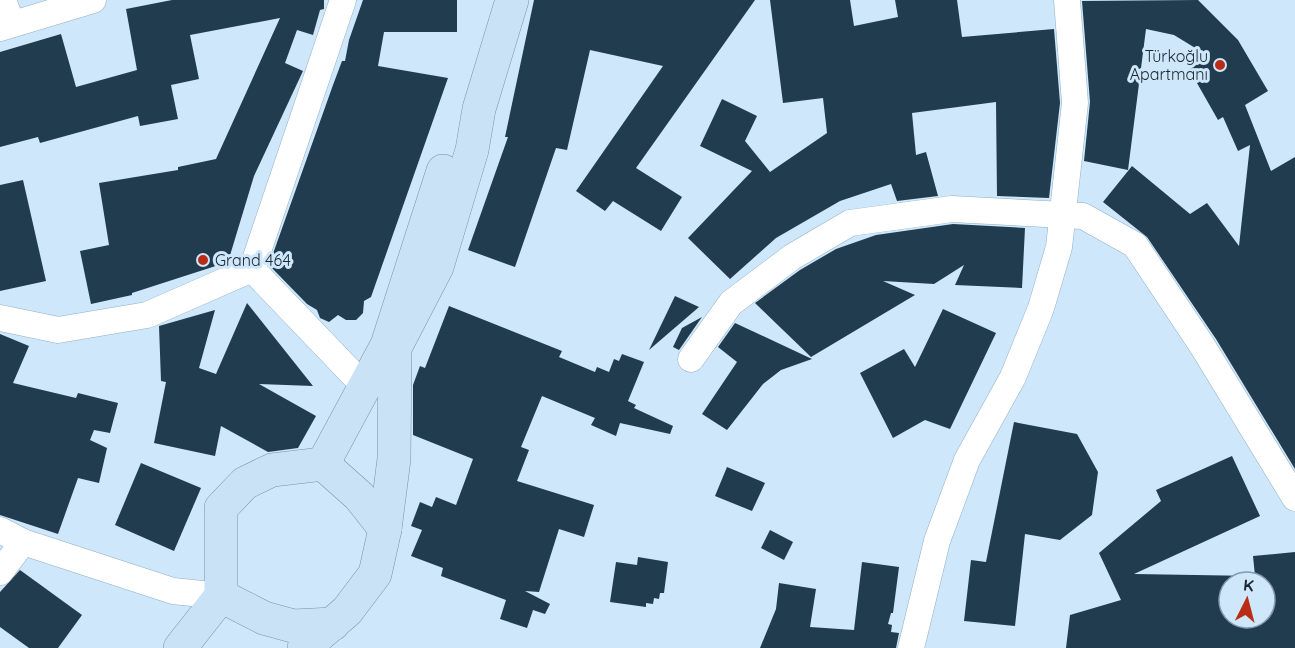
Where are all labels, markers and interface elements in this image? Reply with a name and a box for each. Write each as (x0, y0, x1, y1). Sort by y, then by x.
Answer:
place label: Türkoğlu Apartmanı (1130, 46, 1208, 84)
marker: Türkoğlu Apartmanı (1213, 58, 1227, 72)
place label: Grand 464 (215, 250, 291, 270)
marker: Grand 464 (196, 253, 210, 267)
north arrow (1217, 570, 1277, 630)
text: K (1242, 575, 1255, 596)

